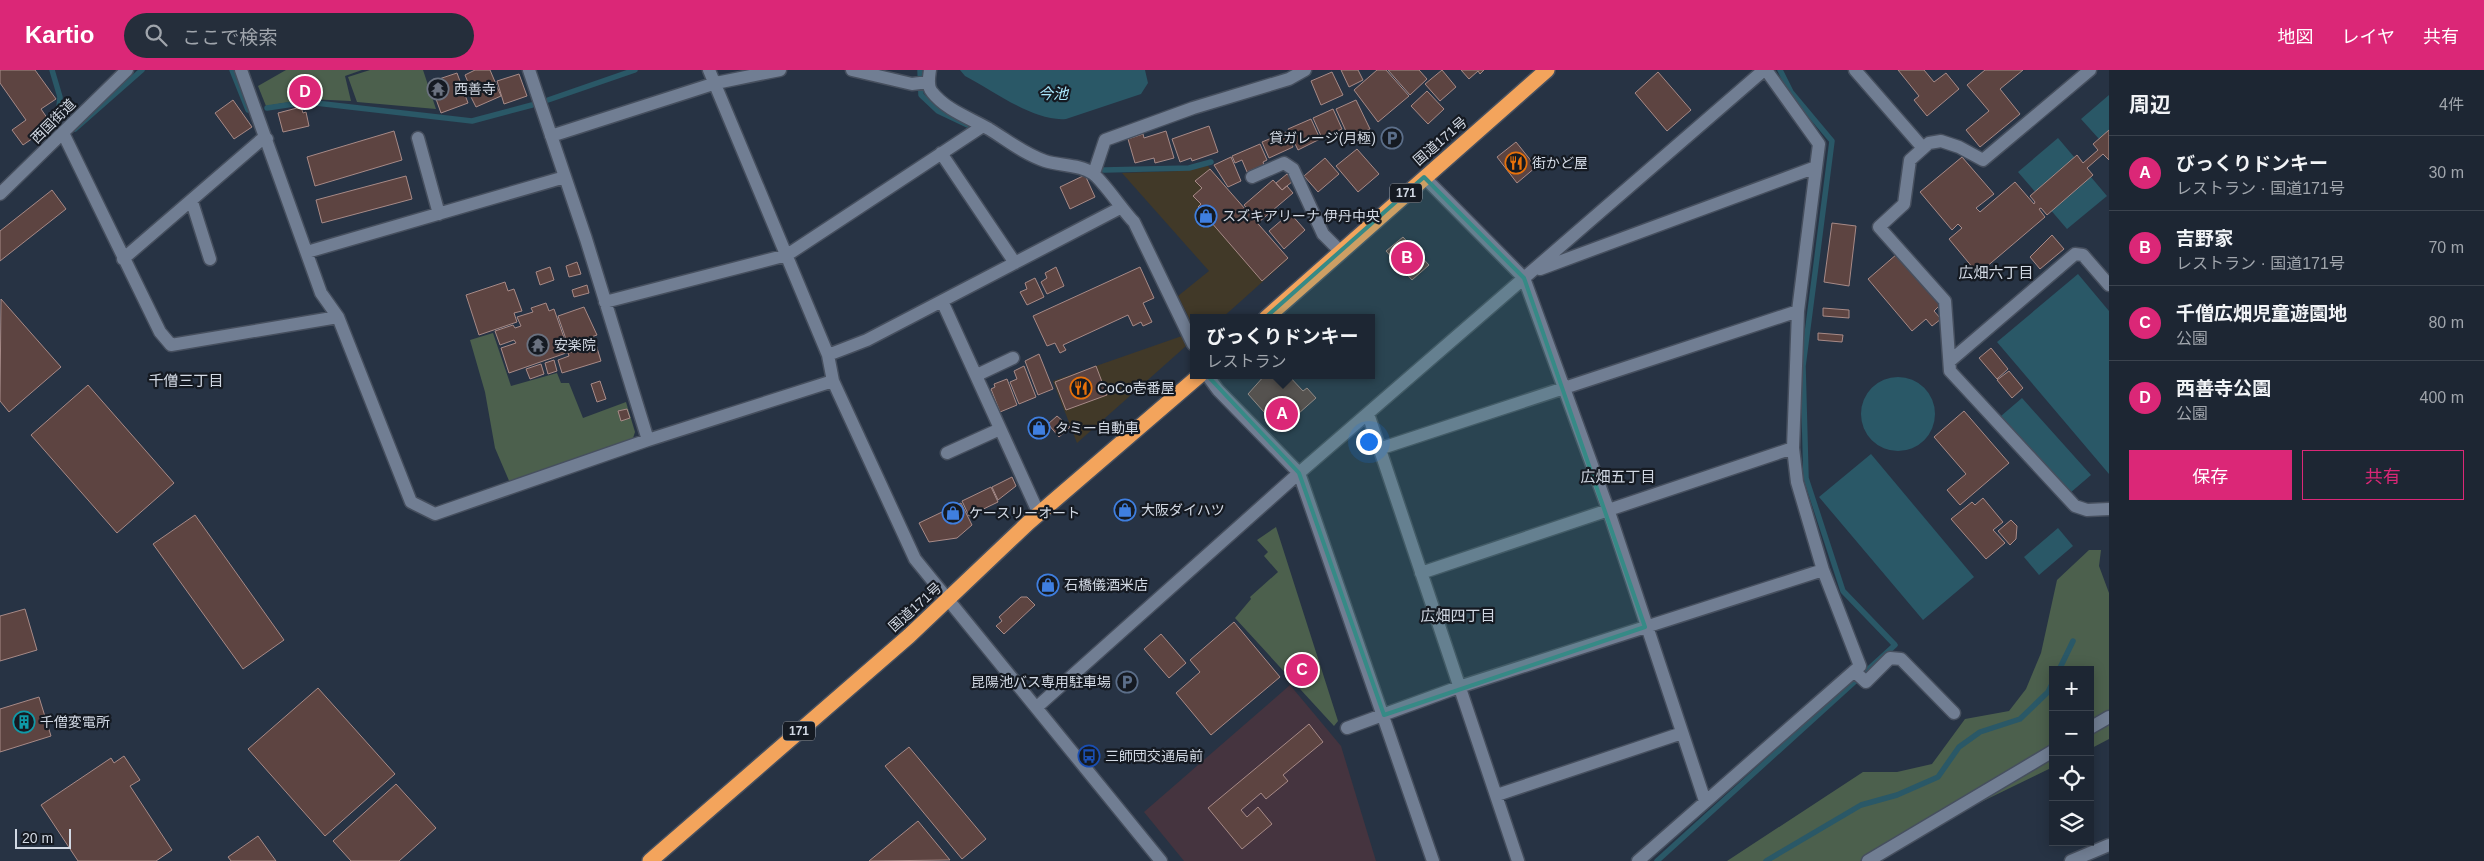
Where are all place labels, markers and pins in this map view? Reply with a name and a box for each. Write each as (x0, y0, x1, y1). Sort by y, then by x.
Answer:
pin: D (289, 73, 321, 111)
temple icon: 西善寺 (426, 77, 450, 101)
place label: 西善寺 (454, 81, 496, 97)
parking icon: 貸ガレージ(月極) (1380, 126, 1404, 150)
place label: 貸ガレージ(月極) (1269, 130, 1376, 146)
restaurant icon: 街かど屋 (1504, 151, 1528, 175)
place label: 街かど屋 (1532, 155, 1588, 171)
shop icon: スズキアリーナ 伊丹中央 (1194, 204, 1218, 228)
place label: スズキアリーナ 伊丹中央 (1222, 208, 1380, 224)
pin: B (1391, 239, 1423, 277)
temple icon: 安楽院 (526, 333, 550, 357)
place label: 安楽院 (554, 337, 596, 353)
restaurant icon: CoCo壱番屋 (1069, 376, 1093, 400)
place label: CoCo壱番屋 (1097, 380, 1175, 396)
pin: A (1266, 395, 1298, 433)
shop icon: タミー自動車 (1027, 416, 1051, 440)
place label: タミー自動車 (1055, 420, 1139, 436)
shop icon: 大阪ダイハツ (1113, 498, 1137, 522)
shop icon: ケースリーオート (941, 501, 965, 525)
place label: 大阪ダイハツ (1141, 502, 1225, 518)
place label: ケースリーオート (969, 505, 1080, 521)
shop icon: 石橋儀酒米店 (1036, 573, 1060, 597)
place label: 石橋儀酒米店 (1064, 577, 1148, 593)
pin: C (1286, 651, 1318, 689)
parking icon: 昆陽池バス専用駐車場 (1115, 670, 1139, 694)
place label: 昆陽池バス専用駐車場 (971, 674, 1111, 690)
building icon: 千僧変電所 (12, 710, 36, 734)
place label: 千僧変電所 (40, 714, 110, 730)
bus stop icon: 三師団交通局前 (1077, 744, 1101, 768)
place label: 三師団交通局前 (1105, 748, 1203, 764)

